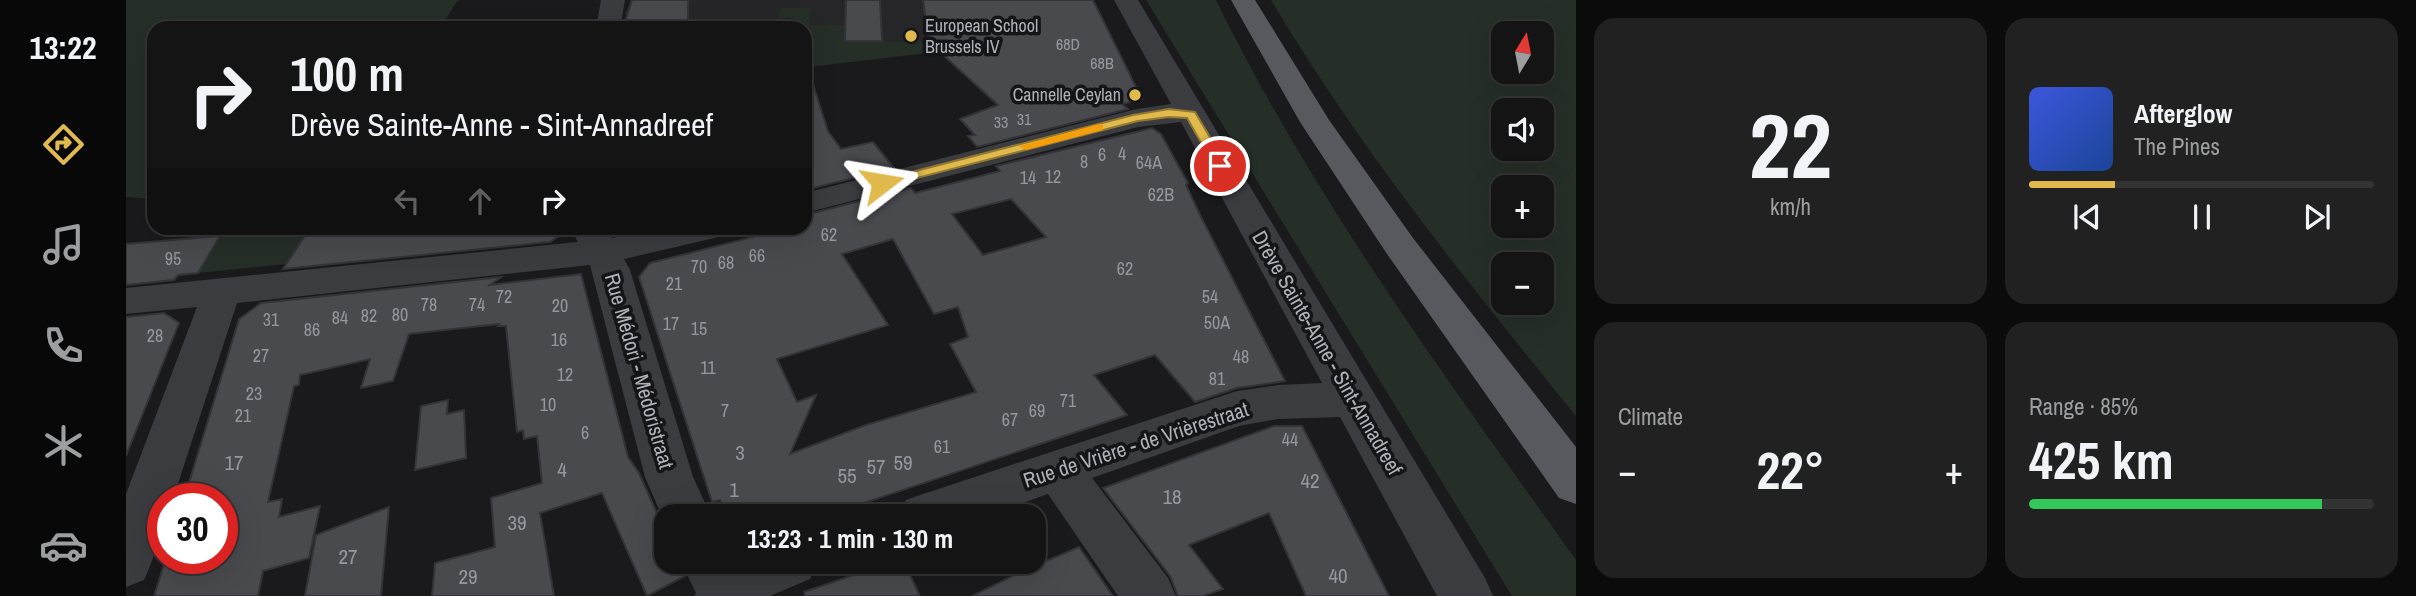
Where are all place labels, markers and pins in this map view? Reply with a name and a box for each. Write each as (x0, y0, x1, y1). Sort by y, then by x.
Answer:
place label: European School Brussels IV (925, 13, 1038, 59)
marker: European School Brussels IV (903, 28, 919, 44)
place label: Cannelle Ceylan (1013, 82, 1121, 107)
marker: Cannelle Ceylan (1127, 87, 1143, 103)
pin (1190, 136, 1250, 196)

